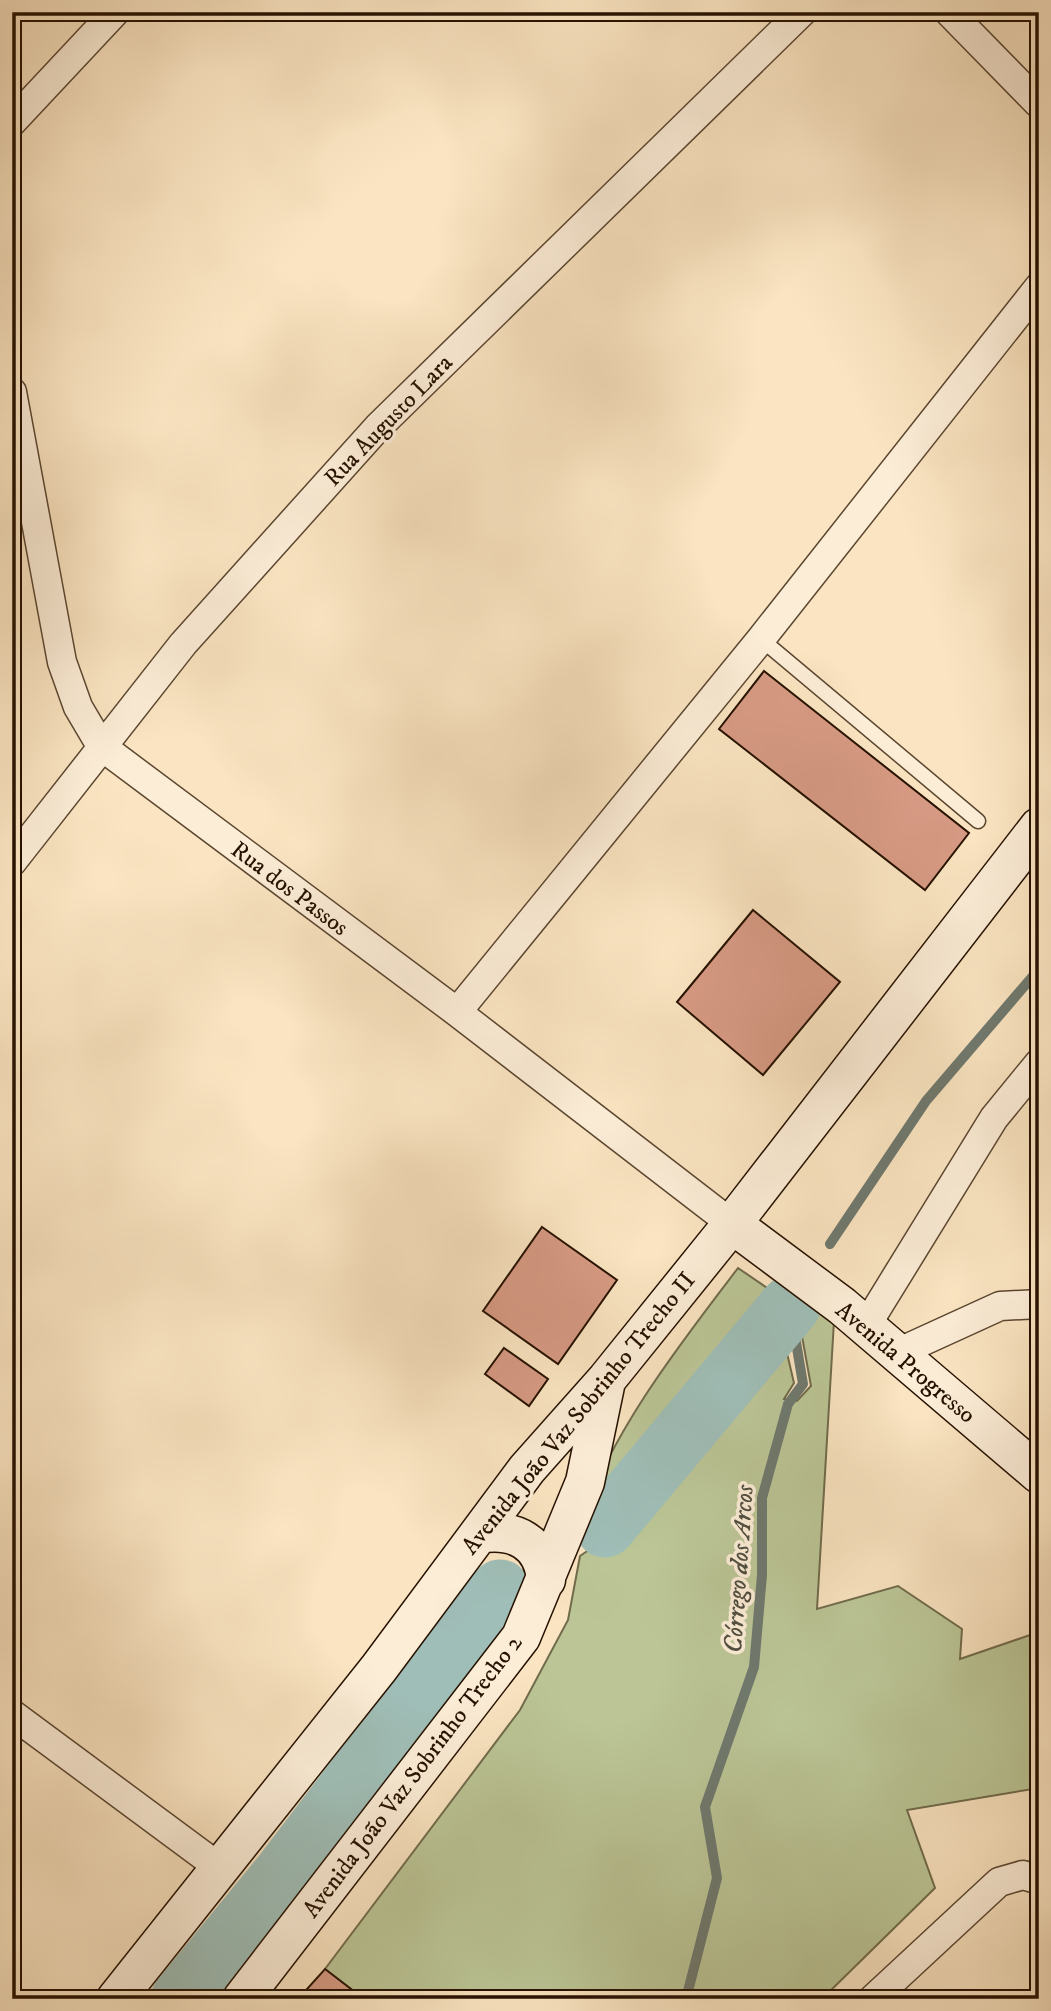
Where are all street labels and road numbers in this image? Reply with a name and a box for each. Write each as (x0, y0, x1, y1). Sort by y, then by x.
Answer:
street label: Rua Augusto Lara (318, 348, 460, 493)
street label: Rua dos Passos (225, 835, 354, 943)
street label: Avenida João Vaz Sobrinho Trecho II (455, 1266, 702, 1561)
street label: Avenida Progresso (829, 1295, 982, 1430)
street label: Avenida João Vaz Sobrinho Trecho 2 (296, 1629, 529, 1924)

